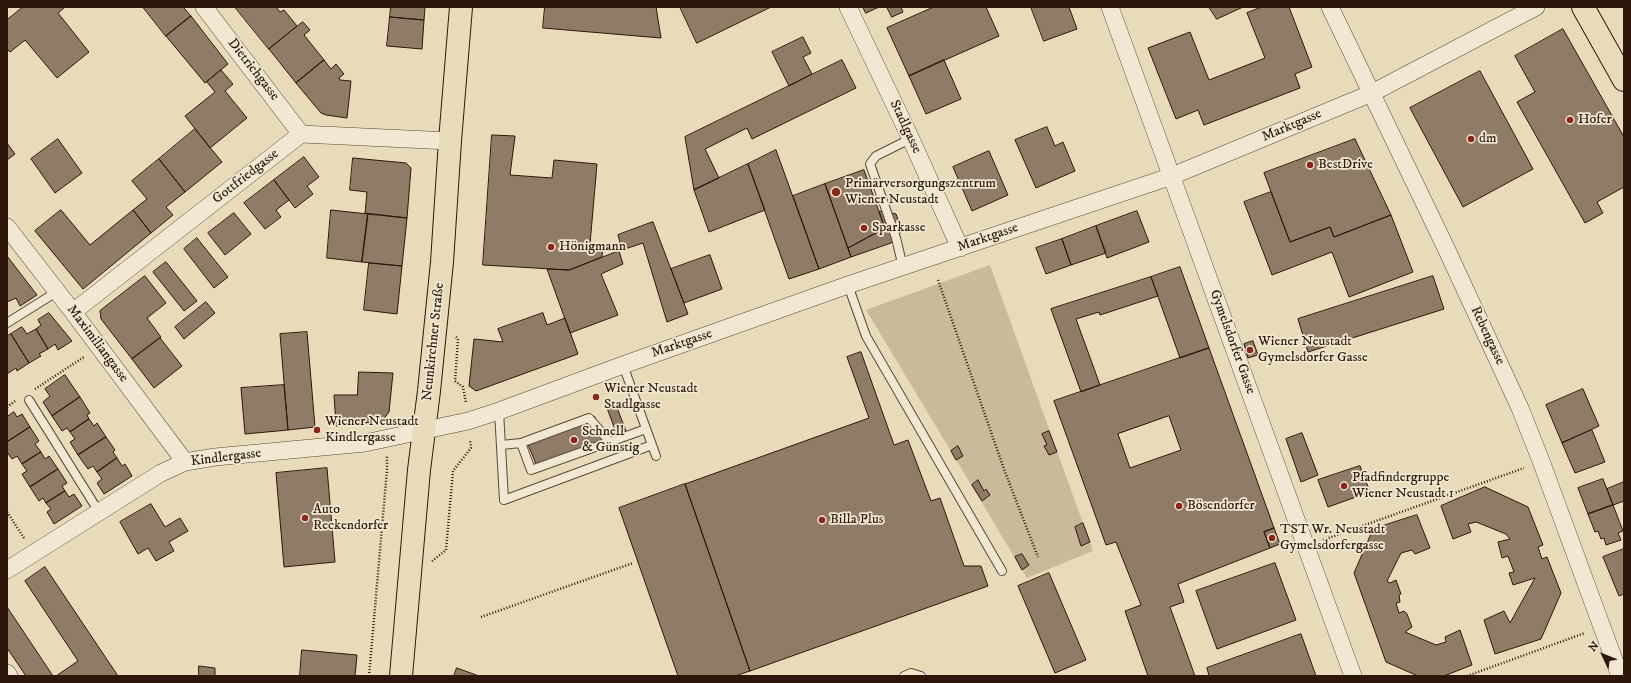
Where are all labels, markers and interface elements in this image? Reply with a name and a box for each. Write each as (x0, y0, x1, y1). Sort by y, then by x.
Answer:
street label: Dietrichgasse (223, 36, 283, 104)
street label: Stadlgasse (885, 98, 925, 156)
street label: Marktgasse (1260, 106, 1324, 146)
place label: Hofer (1578, 112, 1612, 128)
marker: Hofer (1565, 115, 1575, 125)
place label: dm (1479, 131, 1497, 147)
marker: dm (1466, 134, 1476, 144)
street label: Gottfriedgasse (209, 146, 283, 208)
place label: BestDrive (1318, 157, 1373, 173)
marker: BestDrive (1305, 160, 1315, 170)
place label: Primärversorgungszentrum Wiener Neustadt (845, 176, 996, 208)
marker: Primärversorgungszentrum Wiener Neustadt (830, 186, 842, 198)
place label: Sparkasse (872, 220, 925, 236)
street label: Marktgasse (955, 220, 1021, 256)
marker: Sparkasse (859, 223, 869, 233)
place label: Hönigmann (559, 239, 626, 255)
marker: Hönigmann (546, 242, 556, 252)
street label: Neunkirchner Straße (419, 282, 449, 402)
street label: Gymelsdorfer Gasse (1205, 288, 1259, 396)
street label: Maximiliangasse (63, 302, 131, 386)
street label: Rebengasse (1466, 304, 1508, 368)
street label: Marktgasse (649, 326, 715, 362)
place label: Wiener Neustadt Gymelsdorfer Gasse (1258, 334, 1368, 366)
marker: Wiener Neustadt Gymelsdorfer Gasse (1245, 345, 1255, 355)
place label: Wiener Neustadt Stadlgasse (604, 381, 698, 414)
marker: Wiener Neustadt Stadlgasse (591, 392, 601, 402)
place label: Wiener Neustadt Kindlergasse (325, 414, 419, 446)
place label: Schnell & Günstig (582, 424, 639, 456)
marker: Wiener Neustadt Kindlergasse (312, 425, 322, 435)
marker: Schnell & Günstig (569, 435, 579, 445)
street label: Kindlergasse (190, 445, 262, 471)
place label: Pfadfindergruppe Wiener Neustadt 1 (1352, 470, 1454, 502)
marker: Pfadfindergruppe Wiener Neustadt 1 (1339, 481, 1349, 491)
place label: Bösendorfer (1187, 498, 1255, 514)
marker: Bösendorfer (1174, 501, 1184, 511)
place label: Auto Reckendorfer (313, 502, 388, 534)
place label: Billa Plus (830, 512, 883, 528)
marker: Auto Reckendorfer (300, 513, 310, 523)
marker: Billa Plus (817, 515, 827, 525)
place label: TST Wr. Neustadt Gymelsdorfergasse (1280, 522, 1385, 554)
marker: TST Wr. Neustadt Gymelsdorfergasse (1267, 533, 1277, 543)
north arrow (1583, 635, 1623, 675)
text: N (1586, 639, 1602, 655)

